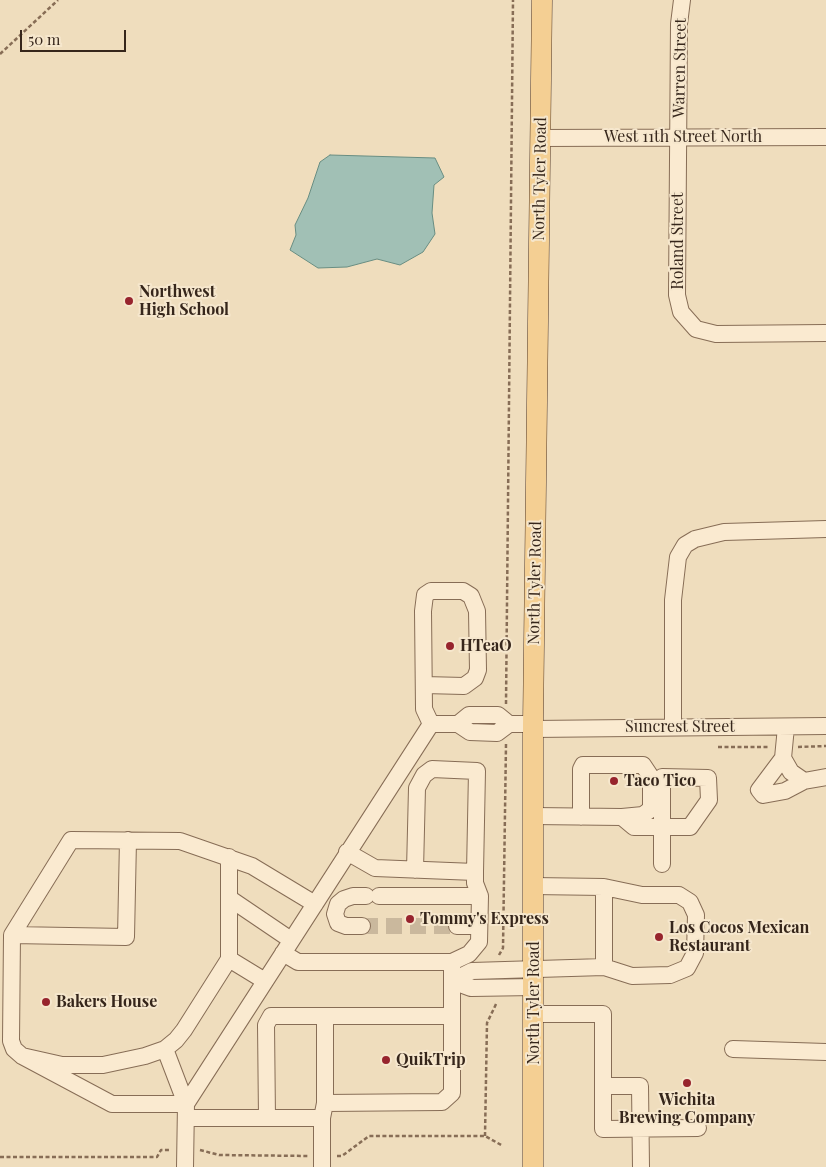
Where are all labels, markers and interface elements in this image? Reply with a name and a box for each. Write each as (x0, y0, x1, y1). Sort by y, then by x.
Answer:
street label: Warren Street (670, 18, 690, 118)
scale bar (22, 20, 129, 52)
text: 50 m (28, 29, 60, 49)
street label: North Tyler Road (529, 117, 551, 241)
street label: West 11th Street North (604, 127, 762, 147)
street label: Roland Street (668, 192, 688, 290)
place label: Northwest High School (139, 282, 229, 320)
marker: Northwest High School (123, 295, 135, 307)
street label: North Tyler Road (524, 521, 546, 645)
place label: HTeaO (460, 636, 512, 656)
marker: HTeaO (444, 640, 456, 652)
street label: Suncrest Street (625, 717, 735, 737)
place label: Taco Tico (624, 771, 696, 791)
marker: Taco Tico (608, 775, 620, 787)
place label: Tommy's Express (420, 909, 549, 929)
marker: Tommy's Express (404, 913, 416, 925)
place label: Los Cocos Mexican Restaurant (669, 918, 809, 956)
marker: Los Cocos Mexican Restaurant (653, 931, 665, 943)
street label: North Tyler Road (524, 941, 544, 1065)
place label: Bakers House (56, 992, 157, 1012)
marker: Bakers House (40, 996, 52, 1008)
place label: QuikTrip (396, 1050, 466, 1070)
marker: QuikTrip (380, 1054, 392, 1066)
marker: Wichita Brewing Company (681, 1077, 693, 1089)
place label: Wichita Brewing Company (619, 1090, 755, 1128)

